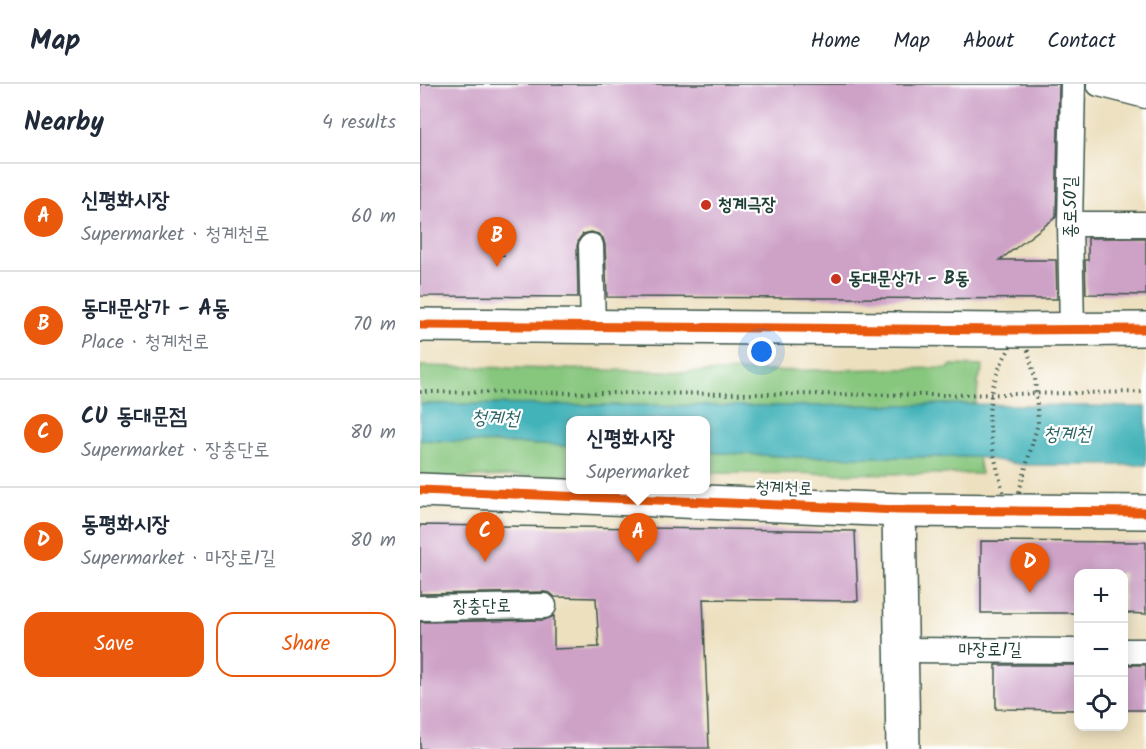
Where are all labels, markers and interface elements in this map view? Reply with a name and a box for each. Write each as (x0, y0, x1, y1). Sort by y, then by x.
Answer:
text: Map (30, 19, 81, 64)
text: Home (811, 25, 860, 58)
text: Map (893, 25, 930, 58)
text: About (963, 25, 1014, 58)
text: Contact (1047, 25, 1116, 58)
text: Nearby (24, 102, 104, 144)
text: 4 results (322, 107, 396, 139)
street label: 종로50길 (1057, 175, 1086, 238)
text: 신평화시장 (81, 184, 170, 219)
place label: 청계극장 (718, 191, 776, 220)
marker: 청계극장 (699, 198, 713, 212)
text: A (37, 201, 50, 233)
text: 60 m (351, 201, 396, 233)
pin: B (478, 218, 517, 267)
text: Supermarket · 청계천로 (81, 219, 270, 251)
place label: 동대문상가 - B동 (848, 265, 970, 294)
marker: 동대문상가 - B동 (829, 272, 843, 286)
text: 동대문상가 - A동 (81, 292, 230, 327)
text: B (37, 309, 50, 341)
text: 70 m (353, 309, 396, 341)
text: Place · 청계천로 (81, 327, 209, 359)
your location (747, 337, 776, 366)
text: CU 동대문점 (81, 400, 187, 435)
water label: 청계천 (470, 402, 522, 436)
popup (566, 416, 710, 494)
text: C (37, 417, 50, 449)
text: 80 m (350, 417, 396, 449)
water label: 청계천 (1043, 419, 1093, 451)
text: 신평화시장 (586, 422, 675, 457)
text: Supermarket · 장충단로 (81, 435, 270, 467)
text: Supermarket (586, 457, 690, 489)
street label: 청계천로 (755, 473, 813, 505)
text: 동평화시장 (81, 508, 170, 543)
pin: C (466, 512, 504, 562)
pin: A (618, 514, 658, 563)
text: D (37, 525, 50, 557)
text: 80 m (350, 525, 396, 557)
text: Supermarket · 마장로1길 (81, 543, 276, 575)
pin: D (1010, 544, 1050, 593)
map controls (1074, 569, 1128, 731)
button: + (1074, 569, 1128, 623)
street label: 장충단로 (453, 592, 511, 622)
button: Save (24, 612, 204, 677)
button: Share (216, 612, 396, 677)
button: − (1074, 623, 1128, 677)
street label: 마장로1길 (958, 636, 1022, 665)
button: locate (1074, 677, 1128, 731)

